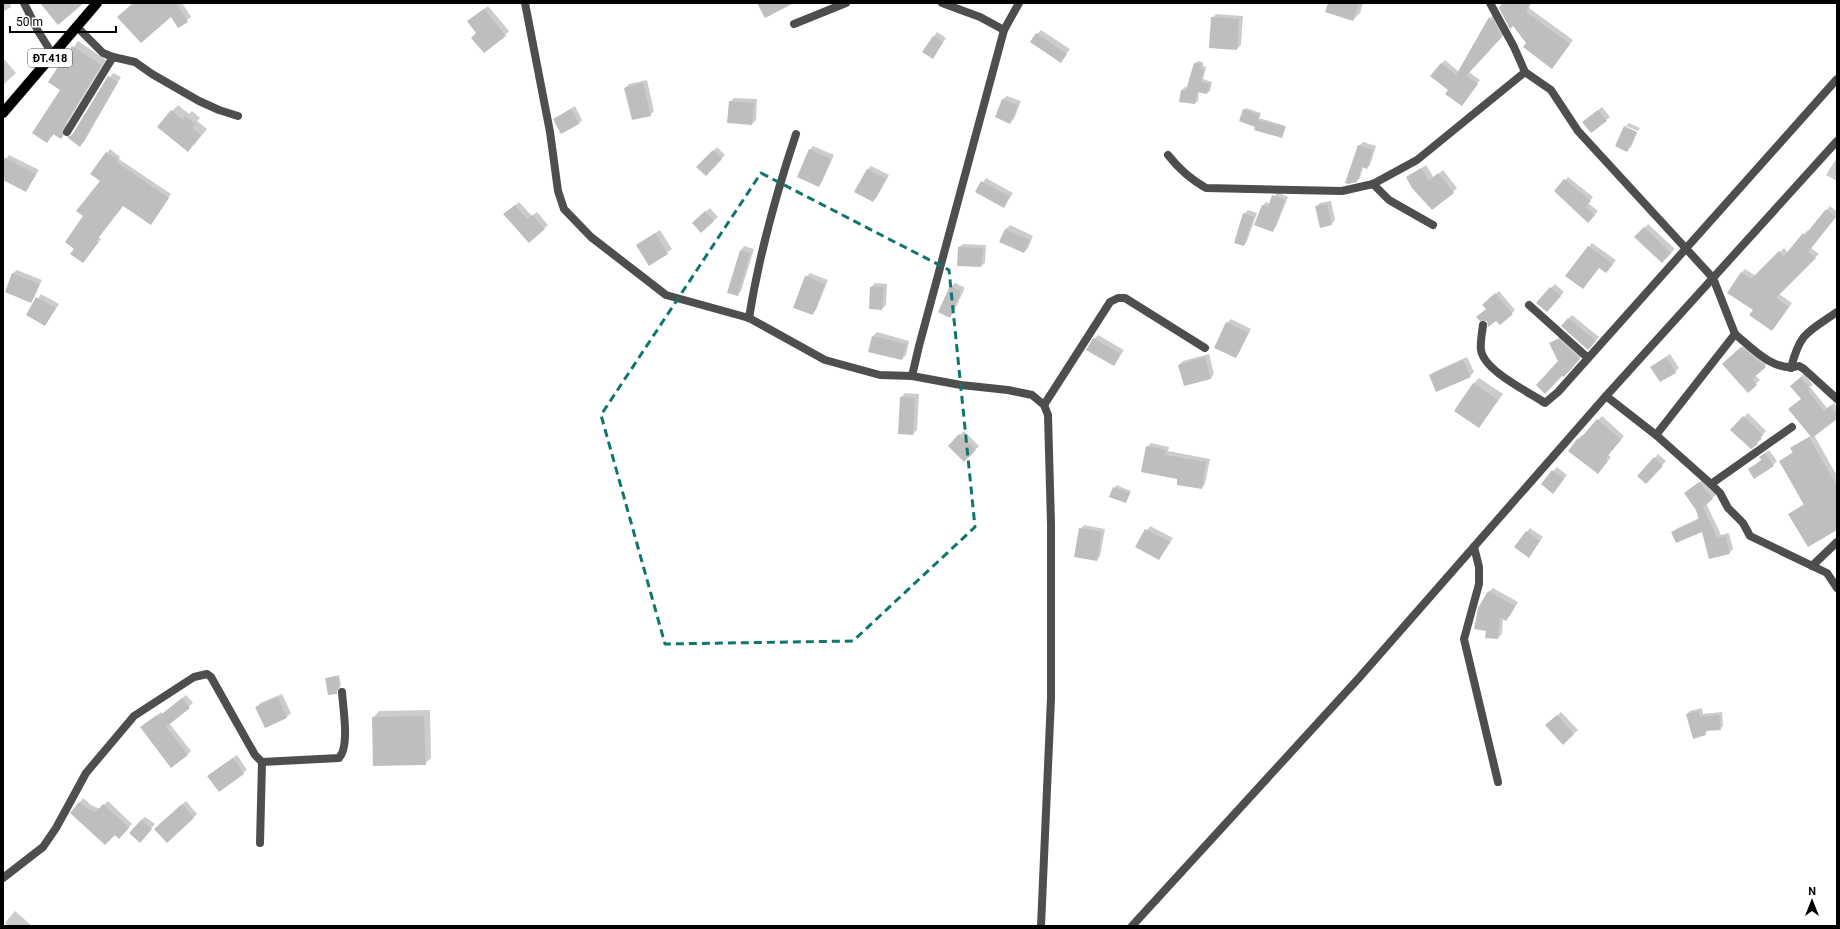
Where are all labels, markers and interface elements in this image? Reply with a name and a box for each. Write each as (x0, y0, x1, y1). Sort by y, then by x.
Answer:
scale bar (10, 8, 116, 34)
text: 50 m (16, 15, 43, 29)
road number: ĐT.418 (28, 49, 72, 67)
north arrow (1792, 881, 1832, 921)
text: N (1808, 885, 1816, 898)

